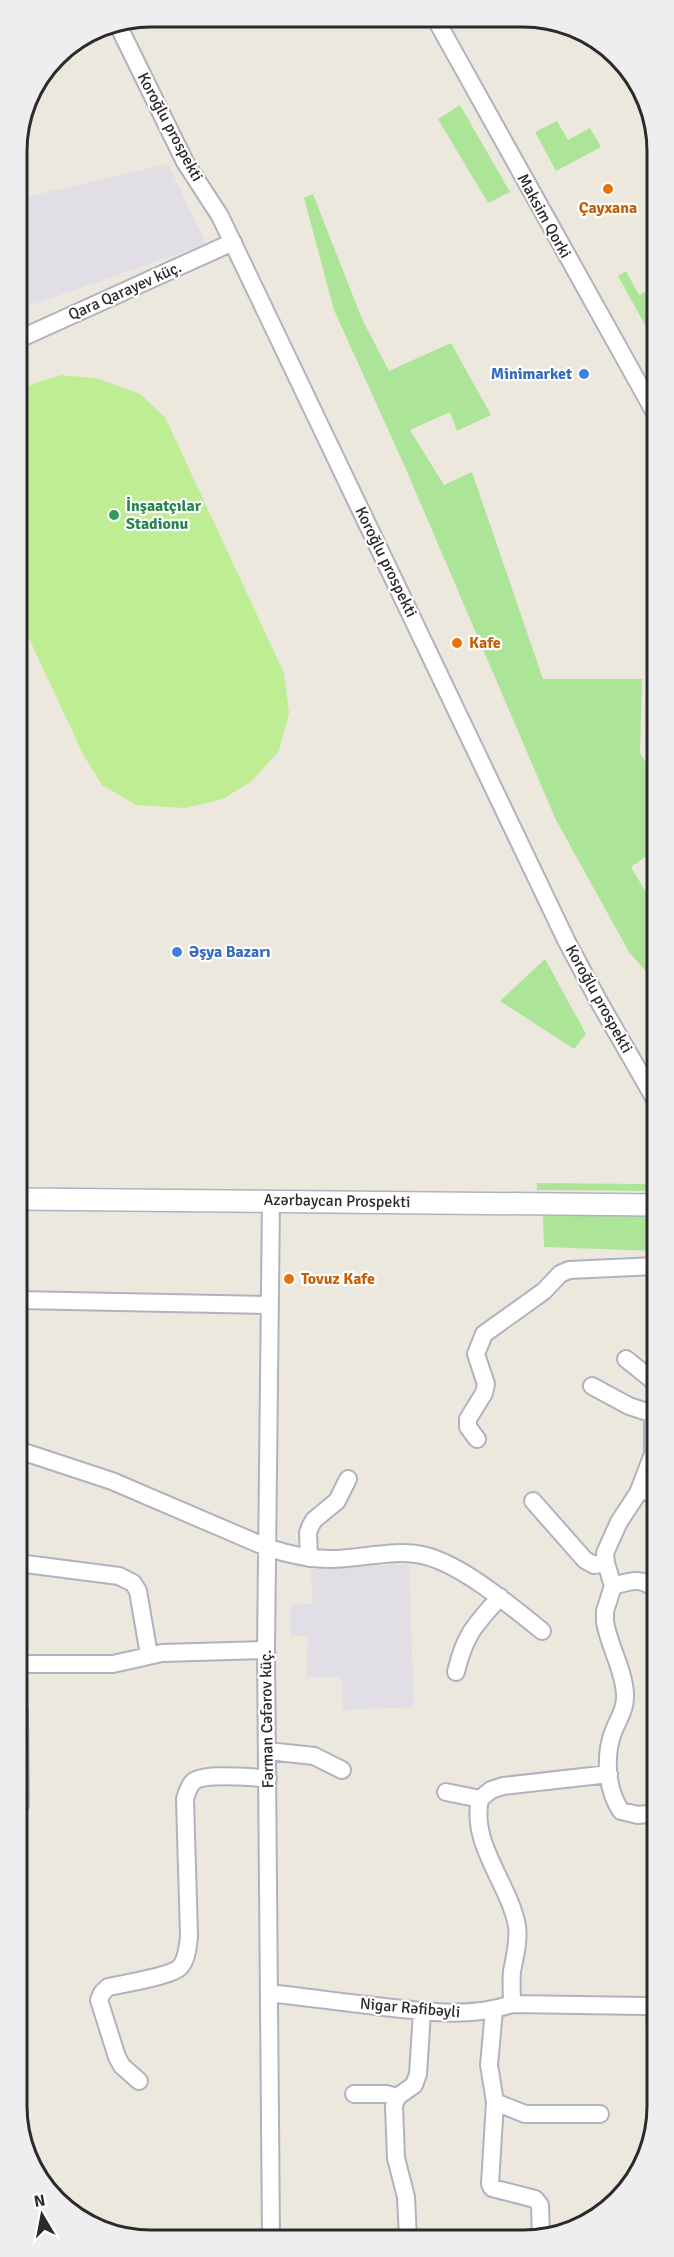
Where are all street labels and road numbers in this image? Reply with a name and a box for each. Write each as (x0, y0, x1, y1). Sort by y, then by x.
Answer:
street label: Koroğlu prospekti (133, 69, 207, 185)
street label: Maksim Qorki (513, 170, 575, 262)
street label: Qara Qarayev küç. (65, 257, 185, 325)
street label: Koroğlu prospekti (351, 503, 421, 621)
street label: Koroğlu prospekti (561, 941, 637, 1057)
street label: Azərbaycan Prospekti (263, 1190, 411, 1212)
street label: Fərman Cəfərov küç. (256, 1649, 278, 1789)
street label: Nigar Rəfibəyli (359, 1994, 461, 2022)

